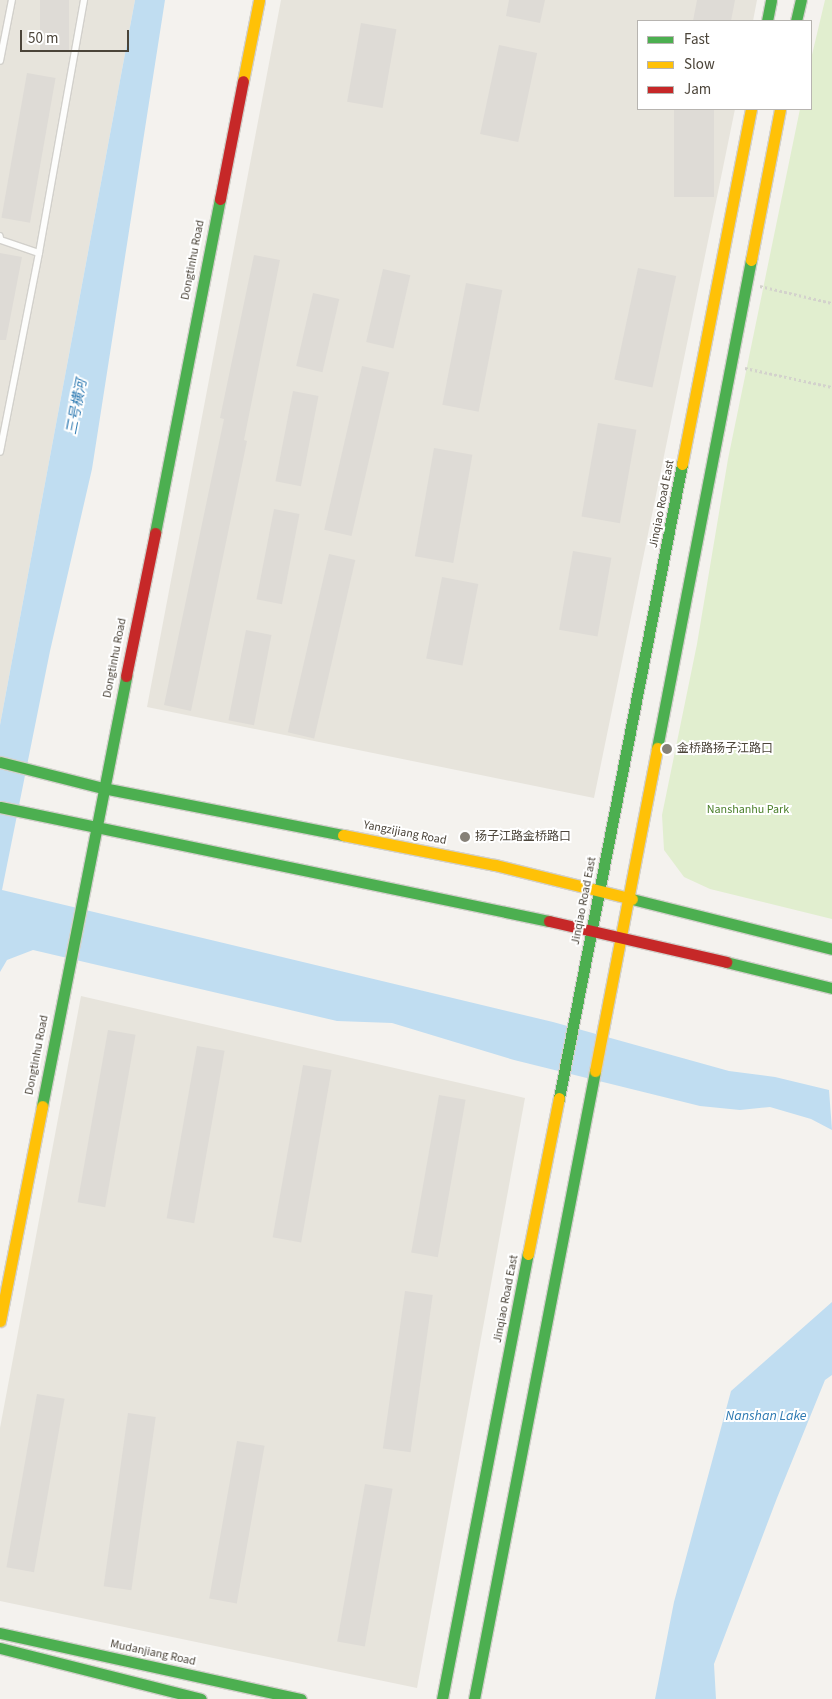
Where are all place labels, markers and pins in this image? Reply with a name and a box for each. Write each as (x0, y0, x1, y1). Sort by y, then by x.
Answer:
place label: 金桥路扬子江路口 (677, 742, 773, 756)
marker: 金桥路扬子江路口 (661, 743, 673, 755)
place label: 扬子江路金桥路口 (475, 830, 571, 844)
marker: 扬子江路金桥路口 (459, 831, 471, 843)

